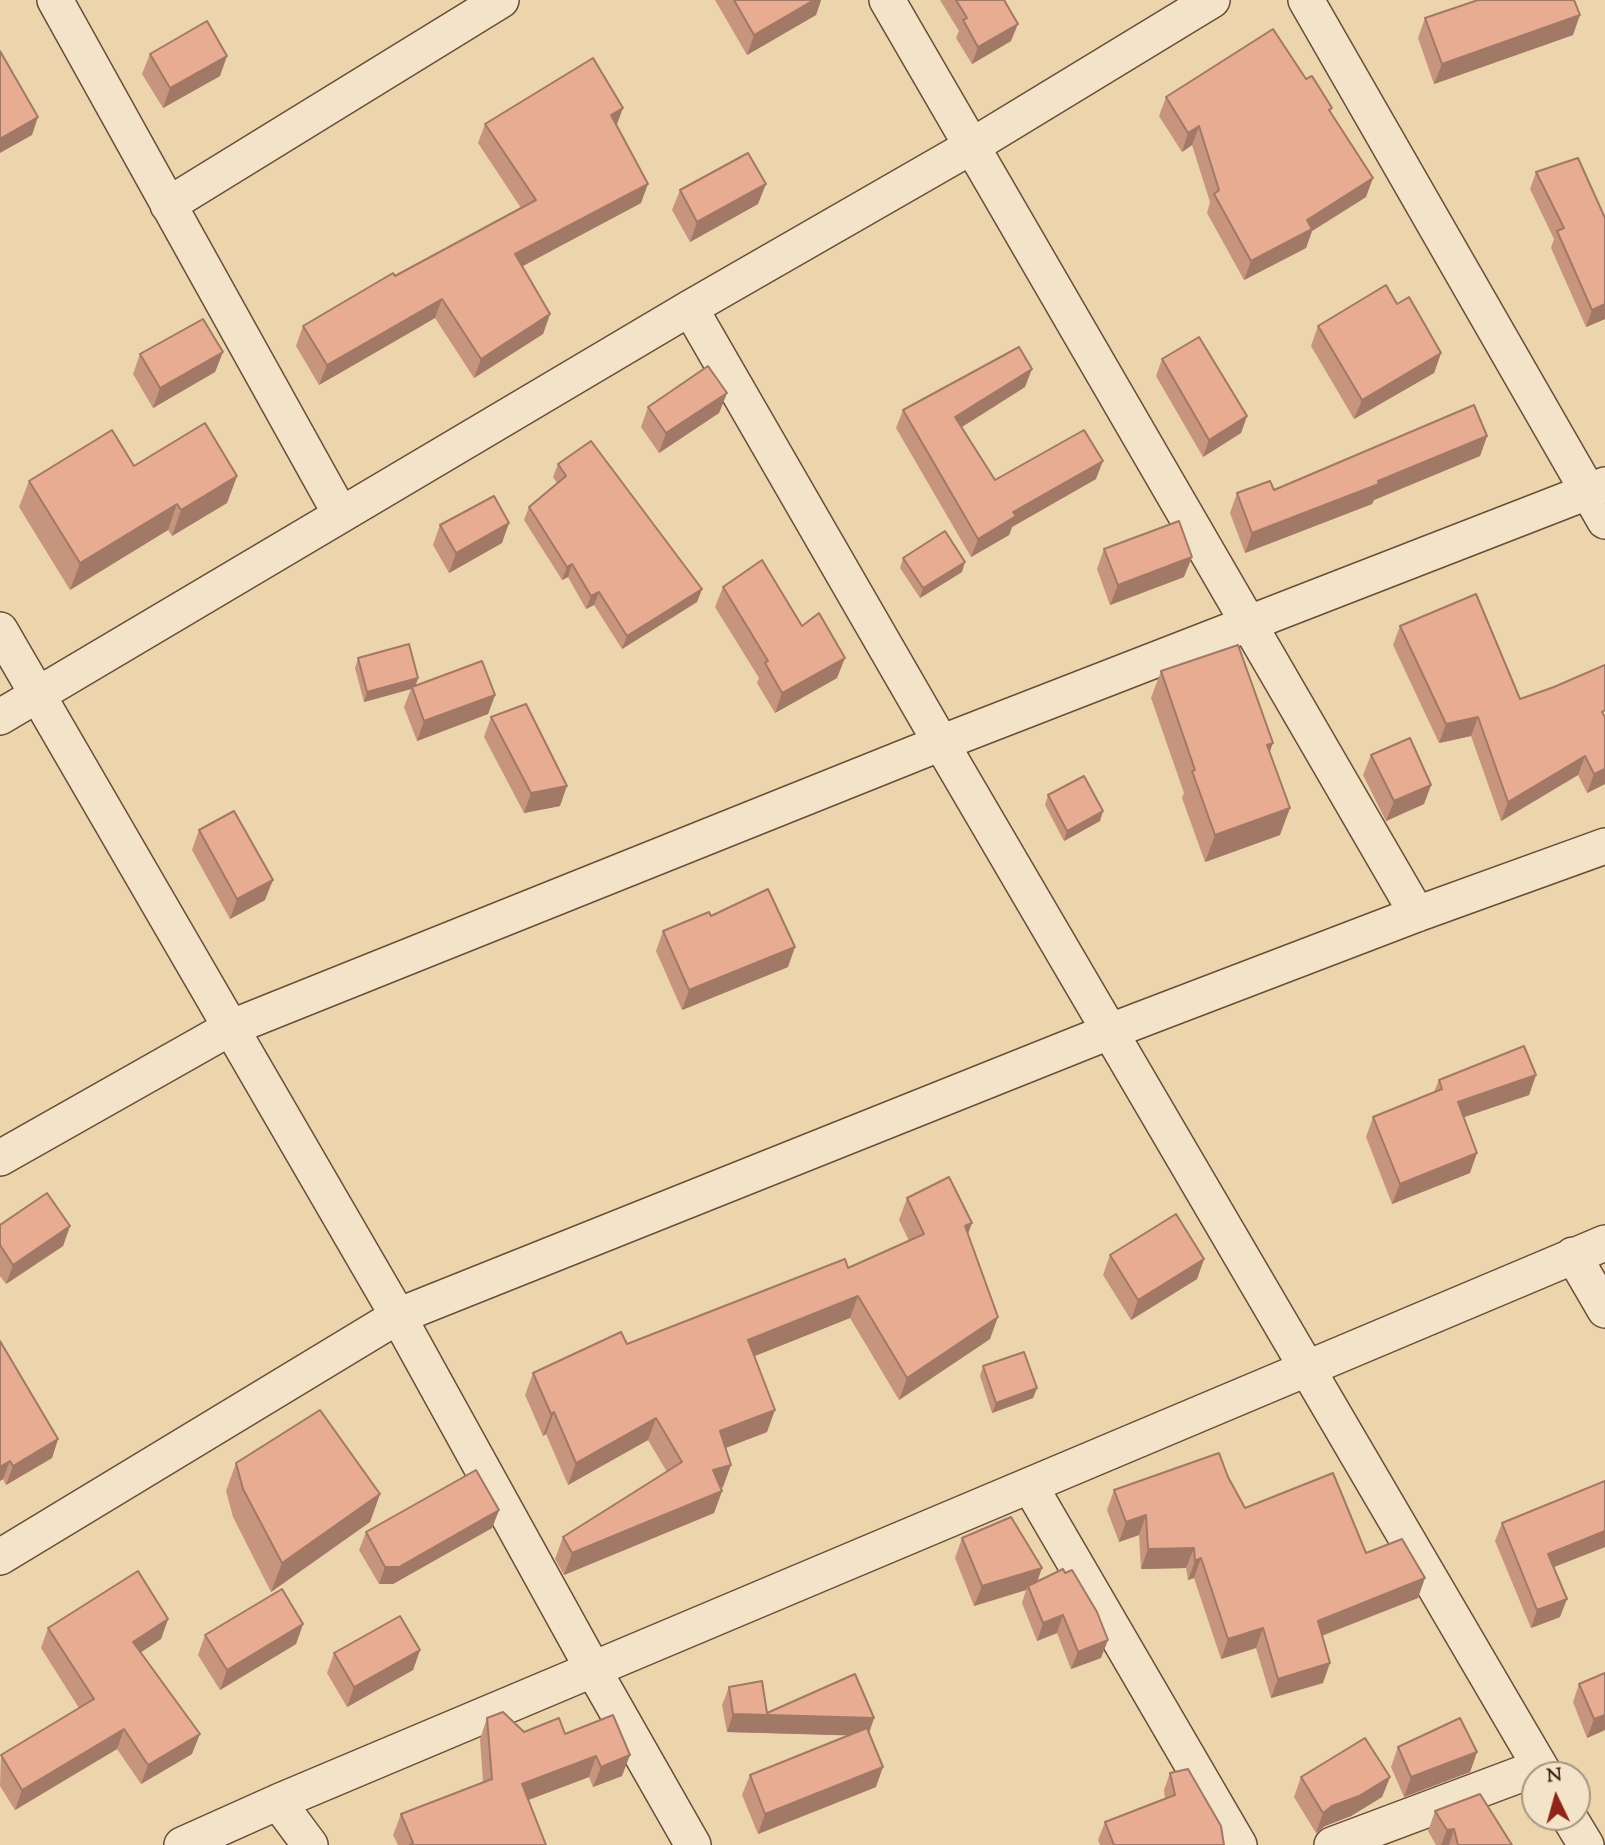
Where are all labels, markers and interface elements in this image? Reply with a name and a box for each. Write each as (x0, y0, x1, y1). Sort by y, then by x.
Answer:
north arrow (1521, 1761, 1591, 1831)
text: N (1546, 1762, 1563, 1791)

